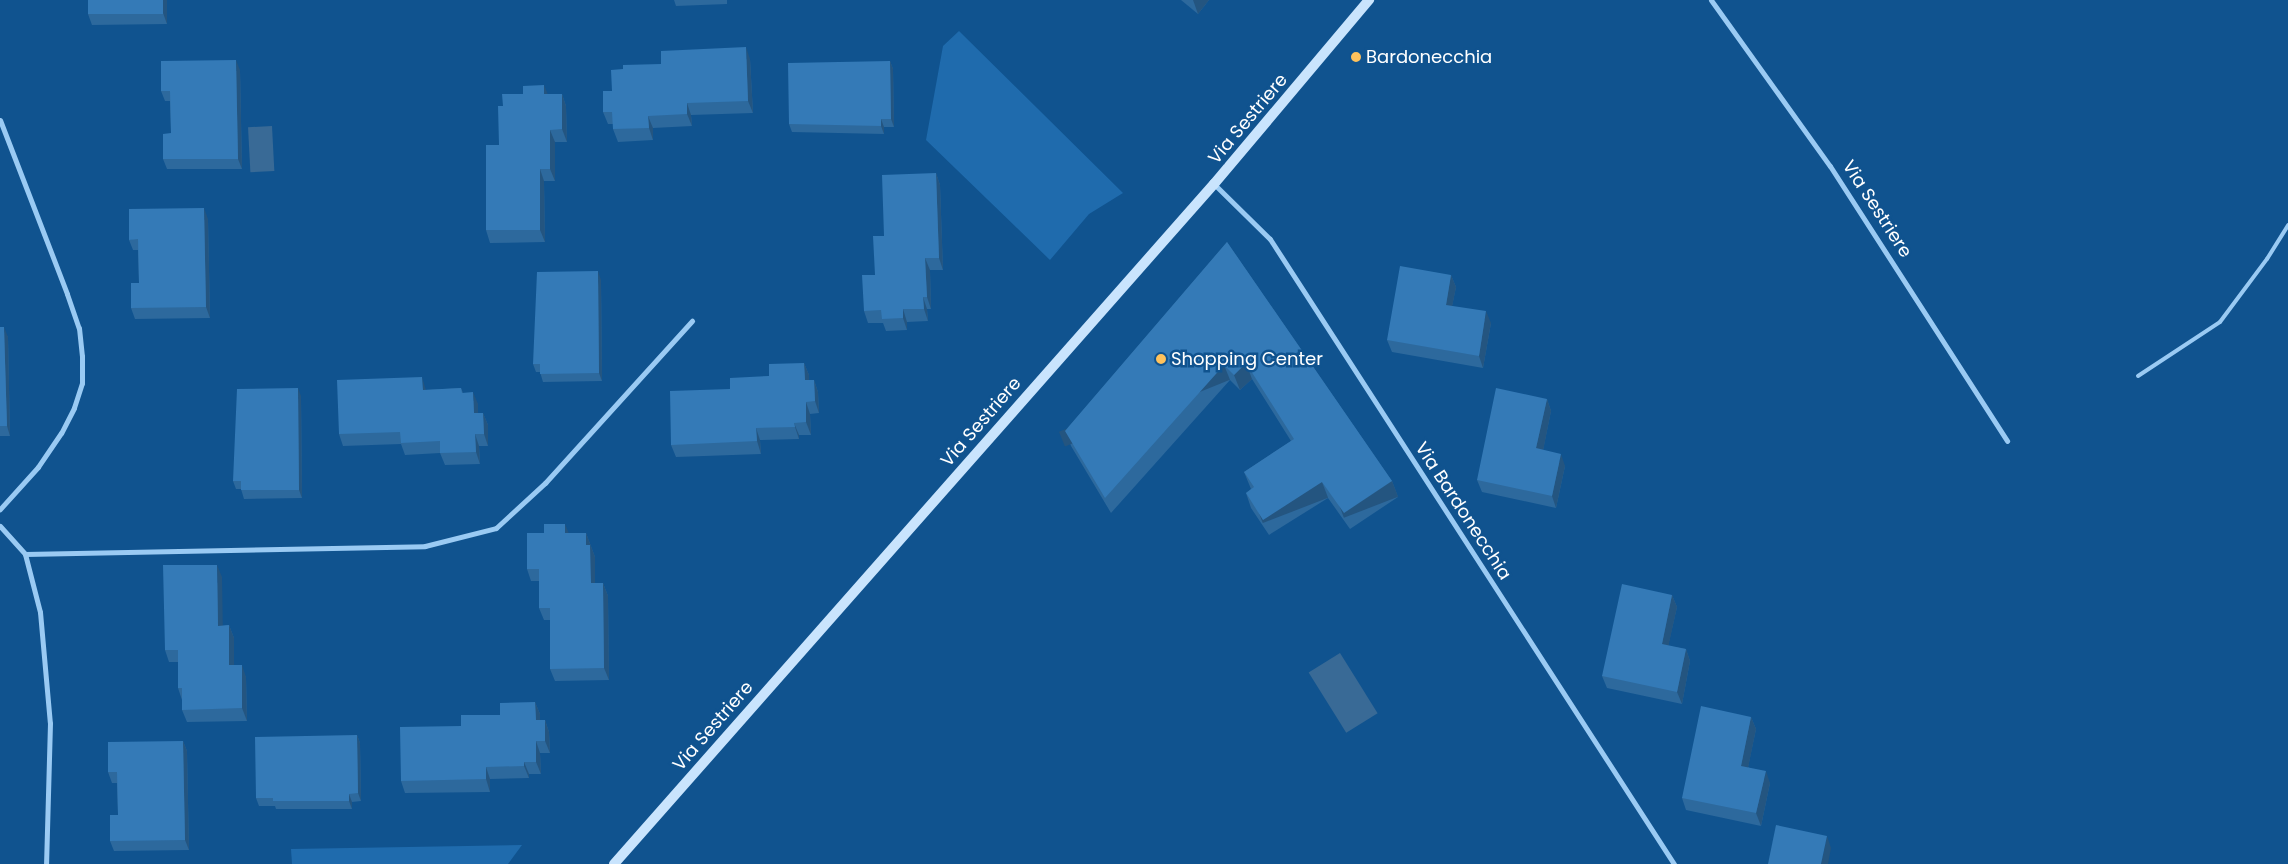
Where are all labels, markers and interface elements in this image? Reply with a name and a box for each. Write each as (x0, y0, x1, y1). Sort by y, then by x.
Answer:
place label: Bardonecchia (1366, 46, 1492, 68)
marker: Bardonecchia (1350, 51, 1362, 63)
street label: Via Sestriere (1204, 69, 1292, 169)
street label: Via Sestriere (1838, 156, 1916, 262)
place label: Shopping Center (1171, 348, 1323, 370)
marker: Shopping Center (1155, 353, 1167, 365)
street label: Via Sestriere (936, 373, 1026, 471)
street label: Via Bardonecchia (1410, 438, 1516, 584)
street label: Via Sestriere (668, 677, 758, 775)

